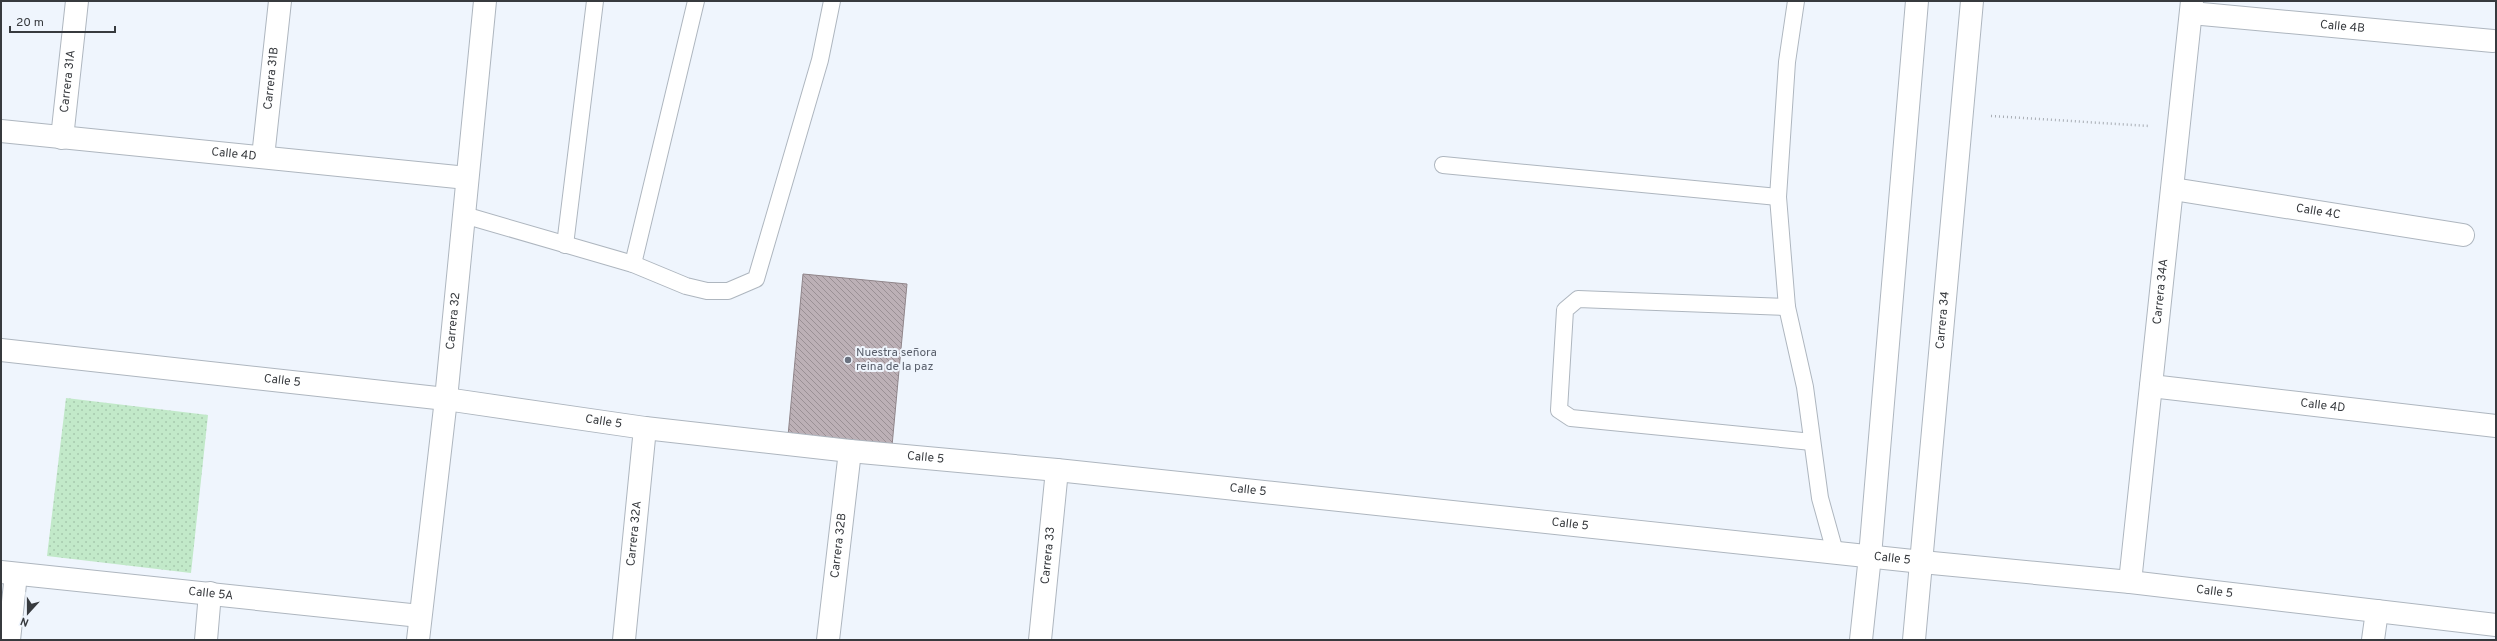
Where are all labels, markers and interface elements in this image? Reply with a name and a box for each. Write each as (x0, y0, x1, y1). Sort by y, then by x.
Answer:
scale bar (10, 8, 115, 34)
text: 20 m (16, 15, 44, 31)
street label: Calle 4B (2319, 17, 2366, 37)
street label: Carrera 31B (260, 46, 283, 111)
street label: Carrera 31A (57, 49, 80, 113)
street label: Calle 4D (210, 144, 257, 165)
street label: Calle 4C (2295, 201, 2342, 223)
street label: Carrera 34A (2150, 258, 2172, 325)
street label: Carrera 32 (443, 291, 464, 350)
street label: Carrera 34 (1932, 291, 1954, 350)
place label: Nuestra señora reina de la paz (856, 345, 937, 375)
marker: Nuestra señora reina de la paz (843, 355, 853, 365)
street label: Calle 5 (263, 371, 302, 391)
street label: Calle 4D (2299, 395, 2346, 416)
street label: Calle 5 (584, 411, 623, 433)
street label: Calle 5 (906, 448, 945, 468)
street label: Calle 5 (1229, 480, 1267, 500)
street label: Carrera 32A (623, 500, 646, 567)
street label: Carrera 32B (827, 512, 851, 579)
street label: Calle 5 (1551, 515, 1589, 534)
street label: Carrera 33 (1038, 526, 1059, 585)
street label: Calle 5 (1873, 549, 1912, 569)
street label: Calle 5 (2195, 582, 2234, 602)
street label: Calle 5A (188, 584, 234, 604)
north arrow (8, 593, 48, 633)
text: N (19, 613, 31, 629)

